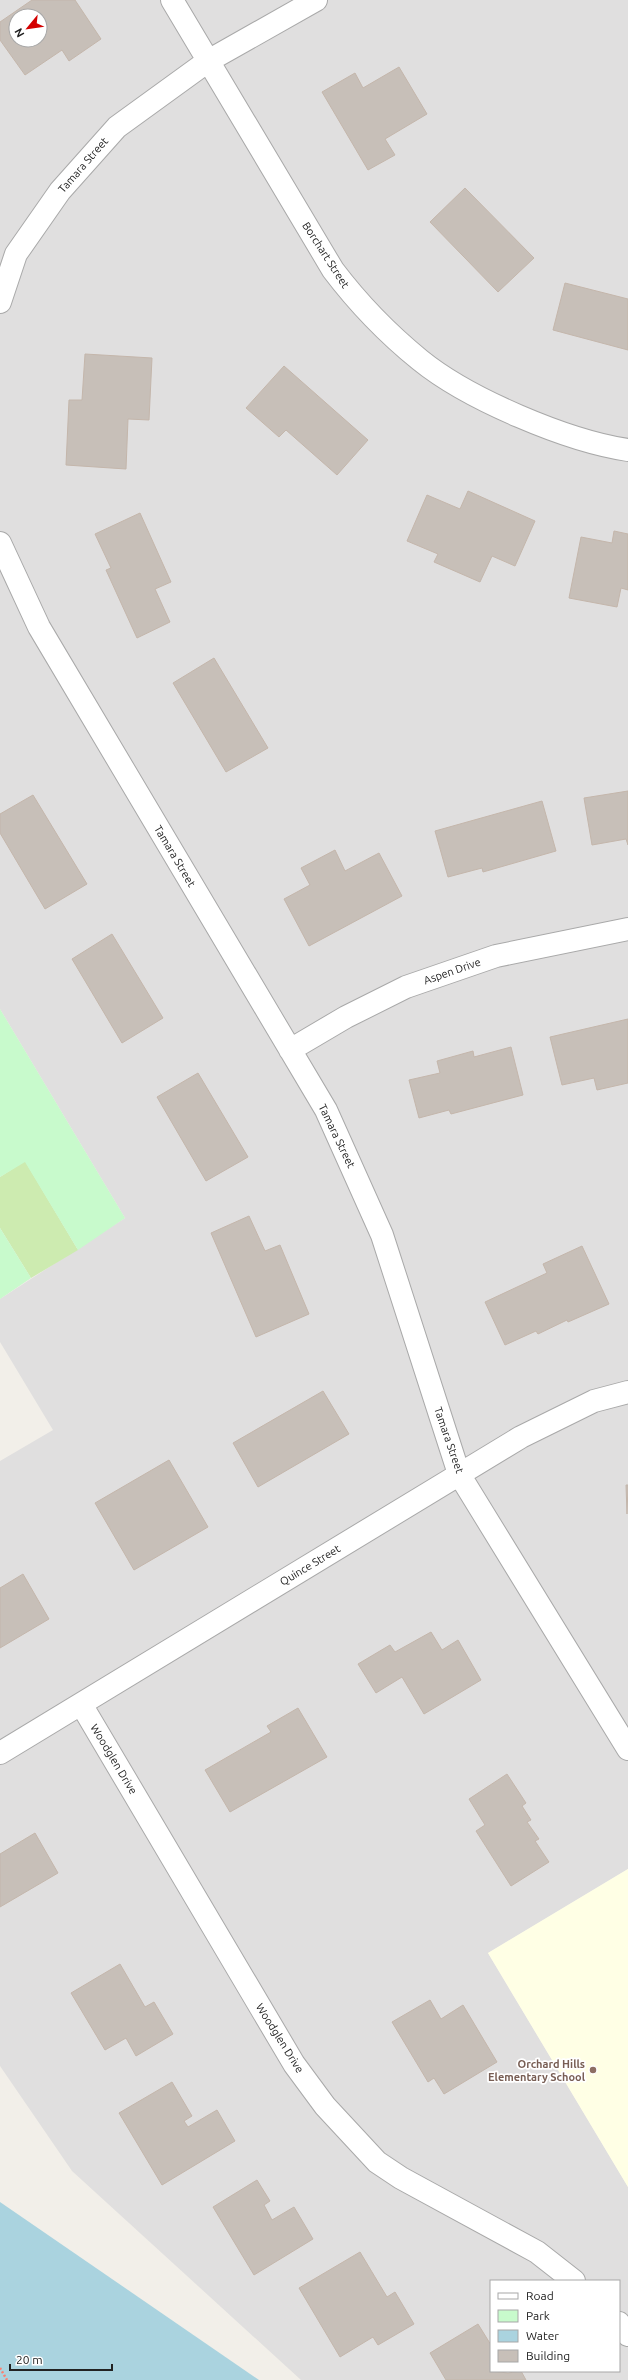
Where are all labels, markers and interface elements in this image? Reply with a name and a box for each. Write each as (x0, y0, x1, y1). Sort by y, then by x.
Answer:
north arrow (8, 8, 48, 48)
text: N (12, 26, 26, 39)
street label: Tamara Street (56, 134, 111, 195)
street label: Borchart Street (300, 220, 352, 291)
street label: Tamara Street (152, 823, 198, 889)
street label: Aspen Drive (422, 956, 482, 986)
street label: Tamara Street (316, 1102, 358, 1170)
street label: Tamara Street (432, 1405, 466, 1475)
street label: Quince Street (278, 1542, 343, 1588)
street label: Woodglen Drive (88, 1722, 140, 1796)
street label: Woodglen Drive (254, 2001, 306, 2075)
place label: Orchard Hills Elementary School (488, 2058, 586, 2083)
marker: Orchard Hills Elementary School (588, 2065, 598, 2075)
legend (490, 2280, 620, 2372)
text: Road (526, 2289, 554, 2302)
text: Park (526, 2309, 550, 2322)
text: Water (526, 2329, 559, 2342)
scale bar (10, 2346, 112, 2372)
text: Building (526, 2349, 570, 2362)
text: 20 m (16, 2353, 43, 2366)

